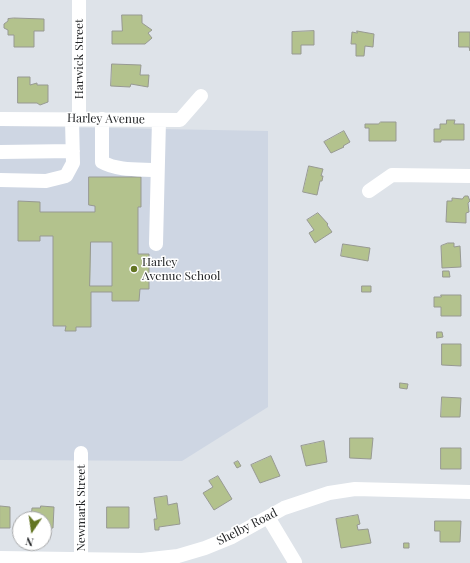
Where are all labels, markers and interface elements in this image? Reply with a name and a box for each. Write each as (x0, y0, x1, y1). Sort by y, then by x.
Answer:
street label: Harwick Street (72, 19, 86, 99)
street label: Harley Avenue (67, 111, 145, 127)
place label: Harley Avenue School (142, 255, 220, 283)
marker: Harley Avenue School (129, 264, 139, 274)
street label: Newmark Street (74, 464, 88, 552)
street label: Shelby Road (214, 506, 280, 548)
north arrow (12, 511, 52, 551)
text: N (24, 534, 35, 550)

